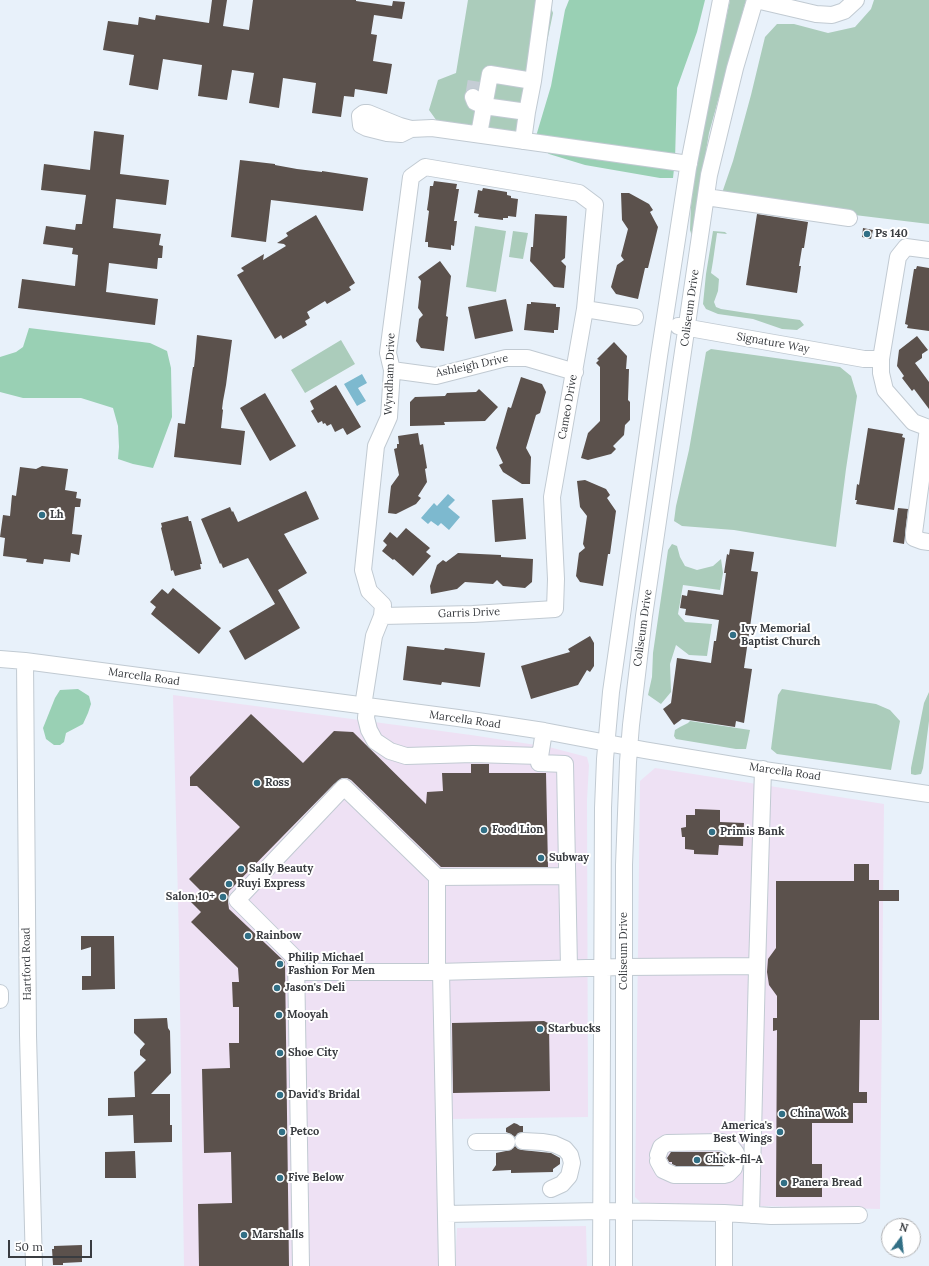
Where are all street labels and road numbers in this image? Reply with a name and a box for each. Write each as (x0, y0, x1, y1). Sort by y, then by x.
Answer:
street label: Coliseum Drive (678, 268, 702, 348)
street label: Signature Way (735, 330, 811, 356)
street label: Wyndham Drive (382, 333, 398, 415)
street label: Ashleigh Drive (434, 352, 510, 380)
street label: Cameo Drive (556, 373, 580, 441)
street label: Coliseum Drive (631, 588, 655, 668)
street label: Garris Drive (438, 605, 500, 621)
street label: Marcella Road (107, 665, 181, 689)
street label: Marcella Road (428, 708, 502, 732)
street label: Marcella Road (748, 760, 822, 784)
street label: Coliseum Drive (617, 912, 631, 990)
street label: Hartford Road (20, 927, 34, 1001)

